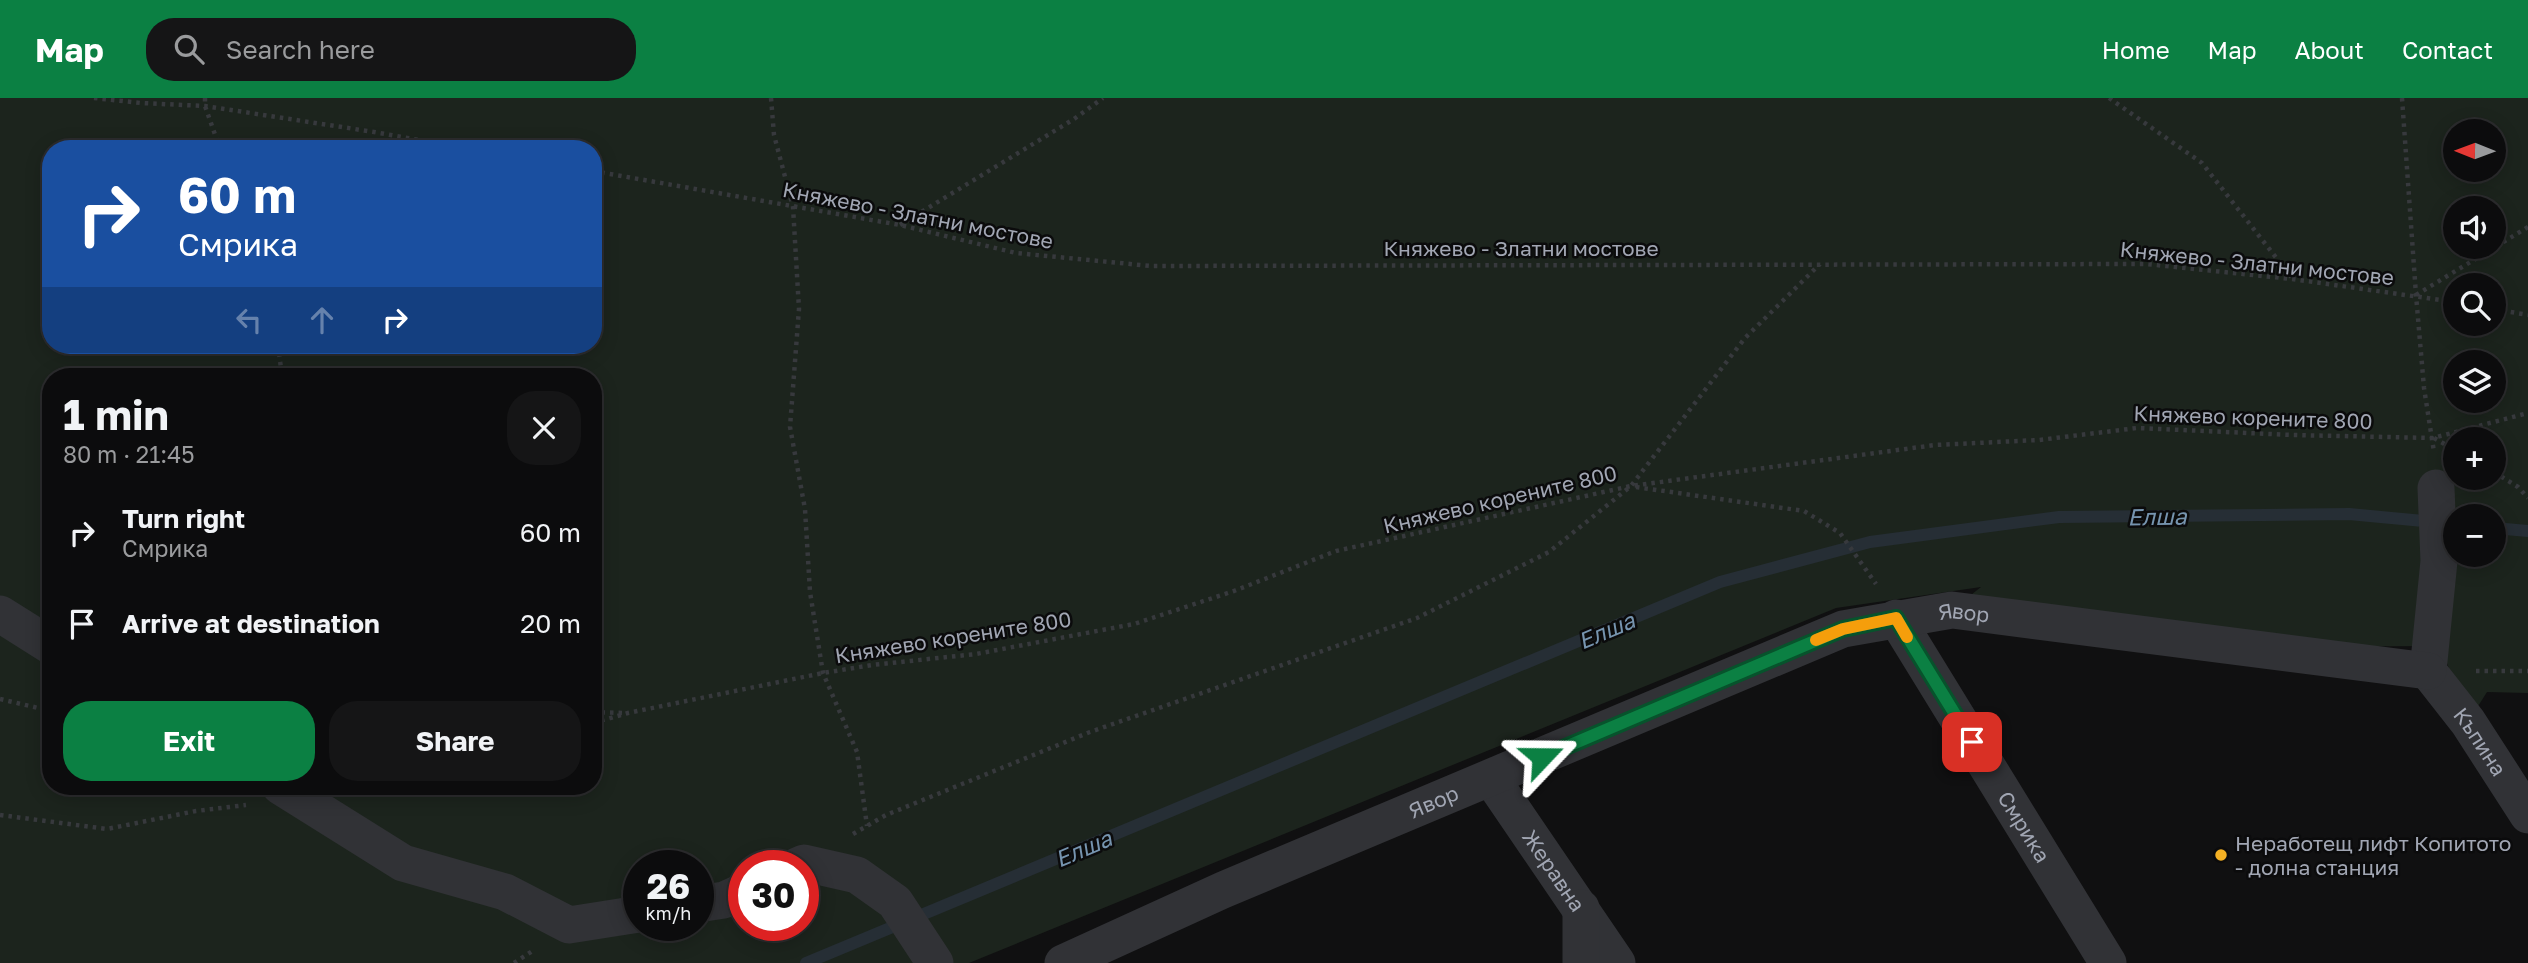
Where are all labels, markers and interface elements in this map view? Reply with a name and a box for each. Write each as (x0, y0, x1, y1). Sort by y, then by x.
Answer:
search box (146, 18, 636, 81)
text: Map (35, 30, 104, 69)
icon: search (170, 30, 208, 68)
text: Search here (226, 34, 375, 65)
text: Home (2102, 35, 2170, 64)
text: Map (2208, 35, 2257, 64)
text: About (2295, 35, 2364, 64)
text: Contact (2402, 35, 2493, 64)
north arrow (2443, 119, 2506, 182)
map controls (2443, 119, 2506, 567)
text: 60 m (178, 165, 296, 224)
icon: right (63, 168, 154, 259)
street label: Княжево - Златни мостове (780, 176, 1056, 254)
button: sound (2443, 196, 2506, 259)
text: Смрика (178, 225, 298, 263)
street label: Княжево - Златни мостове (1383, 235, 1659, 261)
street label: Княжево - Златни мостове (2119, 236, 2395, 290)
button: search (2443, 273, 2506, 336)
icon: left (230, 301, 268, 339)
icon: ahead (303, 301, 341, 339)
icon: right (376, 301, 414, 339)
button: layers (2443, 350, 2506, 413)
text: 1 min (63, 389, 169, 439)
button: close (507, 391, 581, 465)
street label: Княжево корените 800 (2133, 400, 2373, 434)
button: + (2443, 427, 2506, 490)
text: 80 m · 21:45 (63, 440, 195, 468)
street label: Княжево корените 800 (1381, 459, 1619, 539)
water label: Елша (2127, 501, 2188, 531)
text: Turn right (122, 503, 245, 534)
button: − (2443, 504, 2506, 567)
icon: right (63, 514, 101, 552)
text: 60 m (520, 517, 581, 548)
text: Смрика (122, 534, 208, 562)
street label: Явор (1936, 597, 1991, 628)
icon: arrive (63, 605, 101, 643)
street label: Княжево корените 800 (833, 605, 1073, 669)
water label: Елша (1573, 605, 1640, 654)
text: Arrive at destination (122, 608, 380, 639)
text: 20 m (520, 608, 581, 639)
button: Exit (63, 701, 315, 781)
button: Share (329, 701, 581, 781)
street label: Къпина (2448, 702, 2512, 781)
pin (1942, 712, 2002, 772)
position arrow (1505, 720, 1579, 794)
icon: arrive (1953, 723, 1991, 761)
street label: Явор (1404, 779, 1462, 824)
street label: Смрика (1993, 786, 2056, 867)
water label: Елша (1050, 823, 1117, 872)
street label: Жеравна (1517, 825, 1591, 916)
place label: Неработещ лифт Копитото - долна станция (2235, 830, 2511, 880)
marker: Неработещ лифт Копитото - долна станция (2213, 847, 2229, 863)
speed limit sign: 30 (728, 850, 819, 941)
text: 26 (647, 865, 690, 907)
text: km/h (646, 902, 691, 924)

